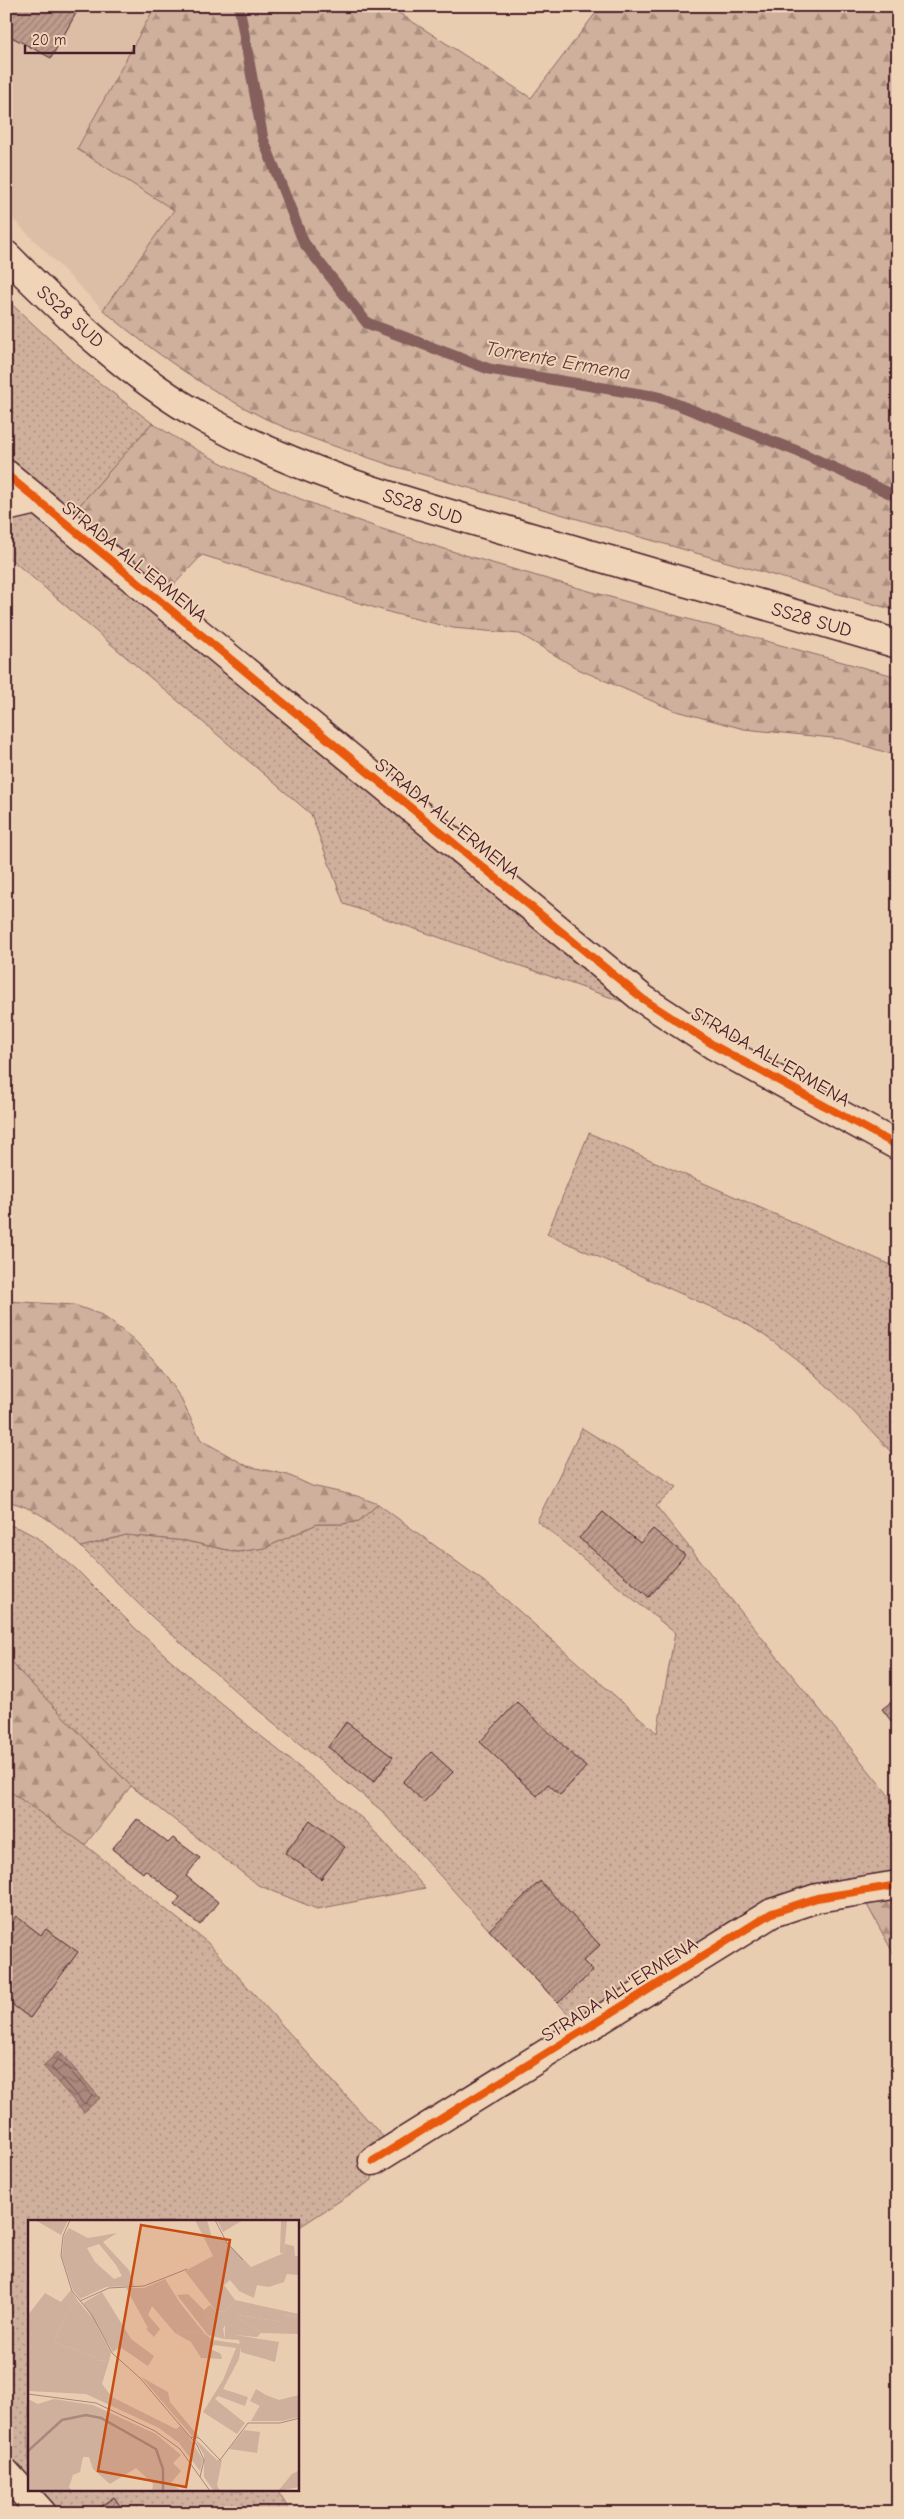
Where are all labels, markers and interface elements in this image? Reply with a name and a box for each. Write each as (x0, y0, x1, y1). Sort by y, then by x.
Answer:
scale bar (25, 22, 134, 54)
text: 20 m (32, 31, 66, 49)
street label: SS28 SUD (32, 281, 108, 353)
water label: Torrente Ermena (484, 336, 632, 385)
street label: SS28 SUD (380, 484, 465, 530)
street label: STRADA ALL'ERMENA (58, 497, 211, 627)
street label: SS28 SUD (769, 598, 855, 642)
street label: STRADA ALL'ERMENA (371, 754, 524, 884)
street label: STRADA ALL'ERMENA (687, 1002, 854, 1111)
street label: STRADA ALL'ERMENA (538, 1933, 701, 2047)
inset map (28, 2220, 299, 2492)

